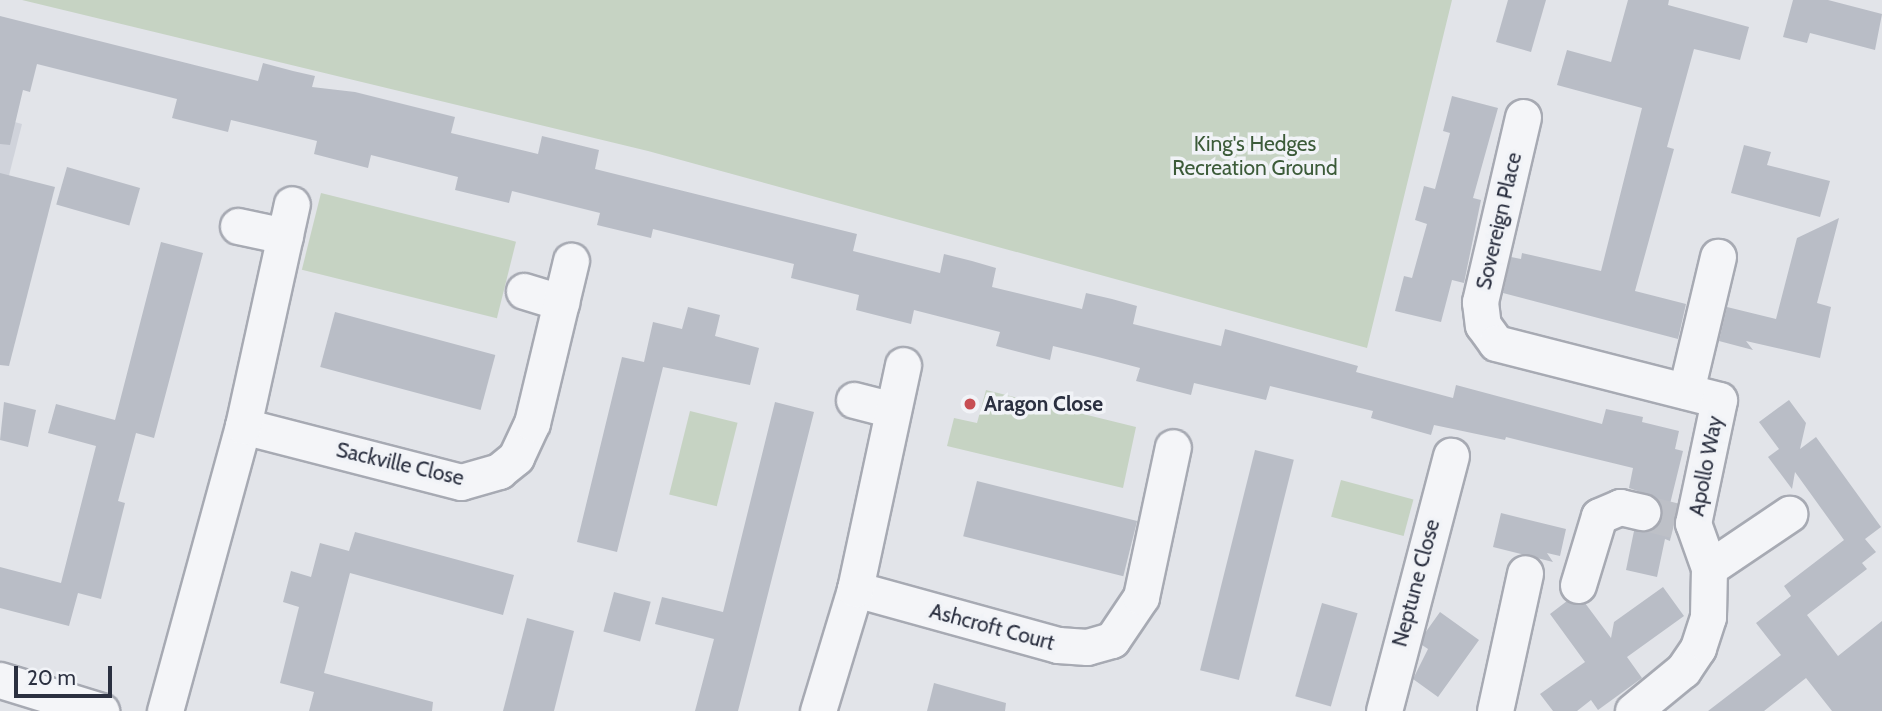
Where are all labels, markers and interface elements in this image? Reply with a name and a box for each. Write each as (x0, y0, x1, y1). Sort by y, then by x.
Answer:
park label: King's Hedges Recreation Ground (1172, 131, 1338, 181)
street label: Sovereign Place (1471, 150, 1527, 292)
place label: Aragon Close (984, 391, 1103, 417)
marker: Aragon Close (962, 396, 978, 412)
street label: Apollo Way (1684, 414, 1728, 518)
street label: Sackville Close (334, 437, 466, 491)
street label: Neptune Close (1387, 517, 1445, 649)
street label: Ashcroft Court (927, 598, 1057, 656)
scale bar (18, 652, 116, 696)
text: 20 m (27, 665, 76, 690)

